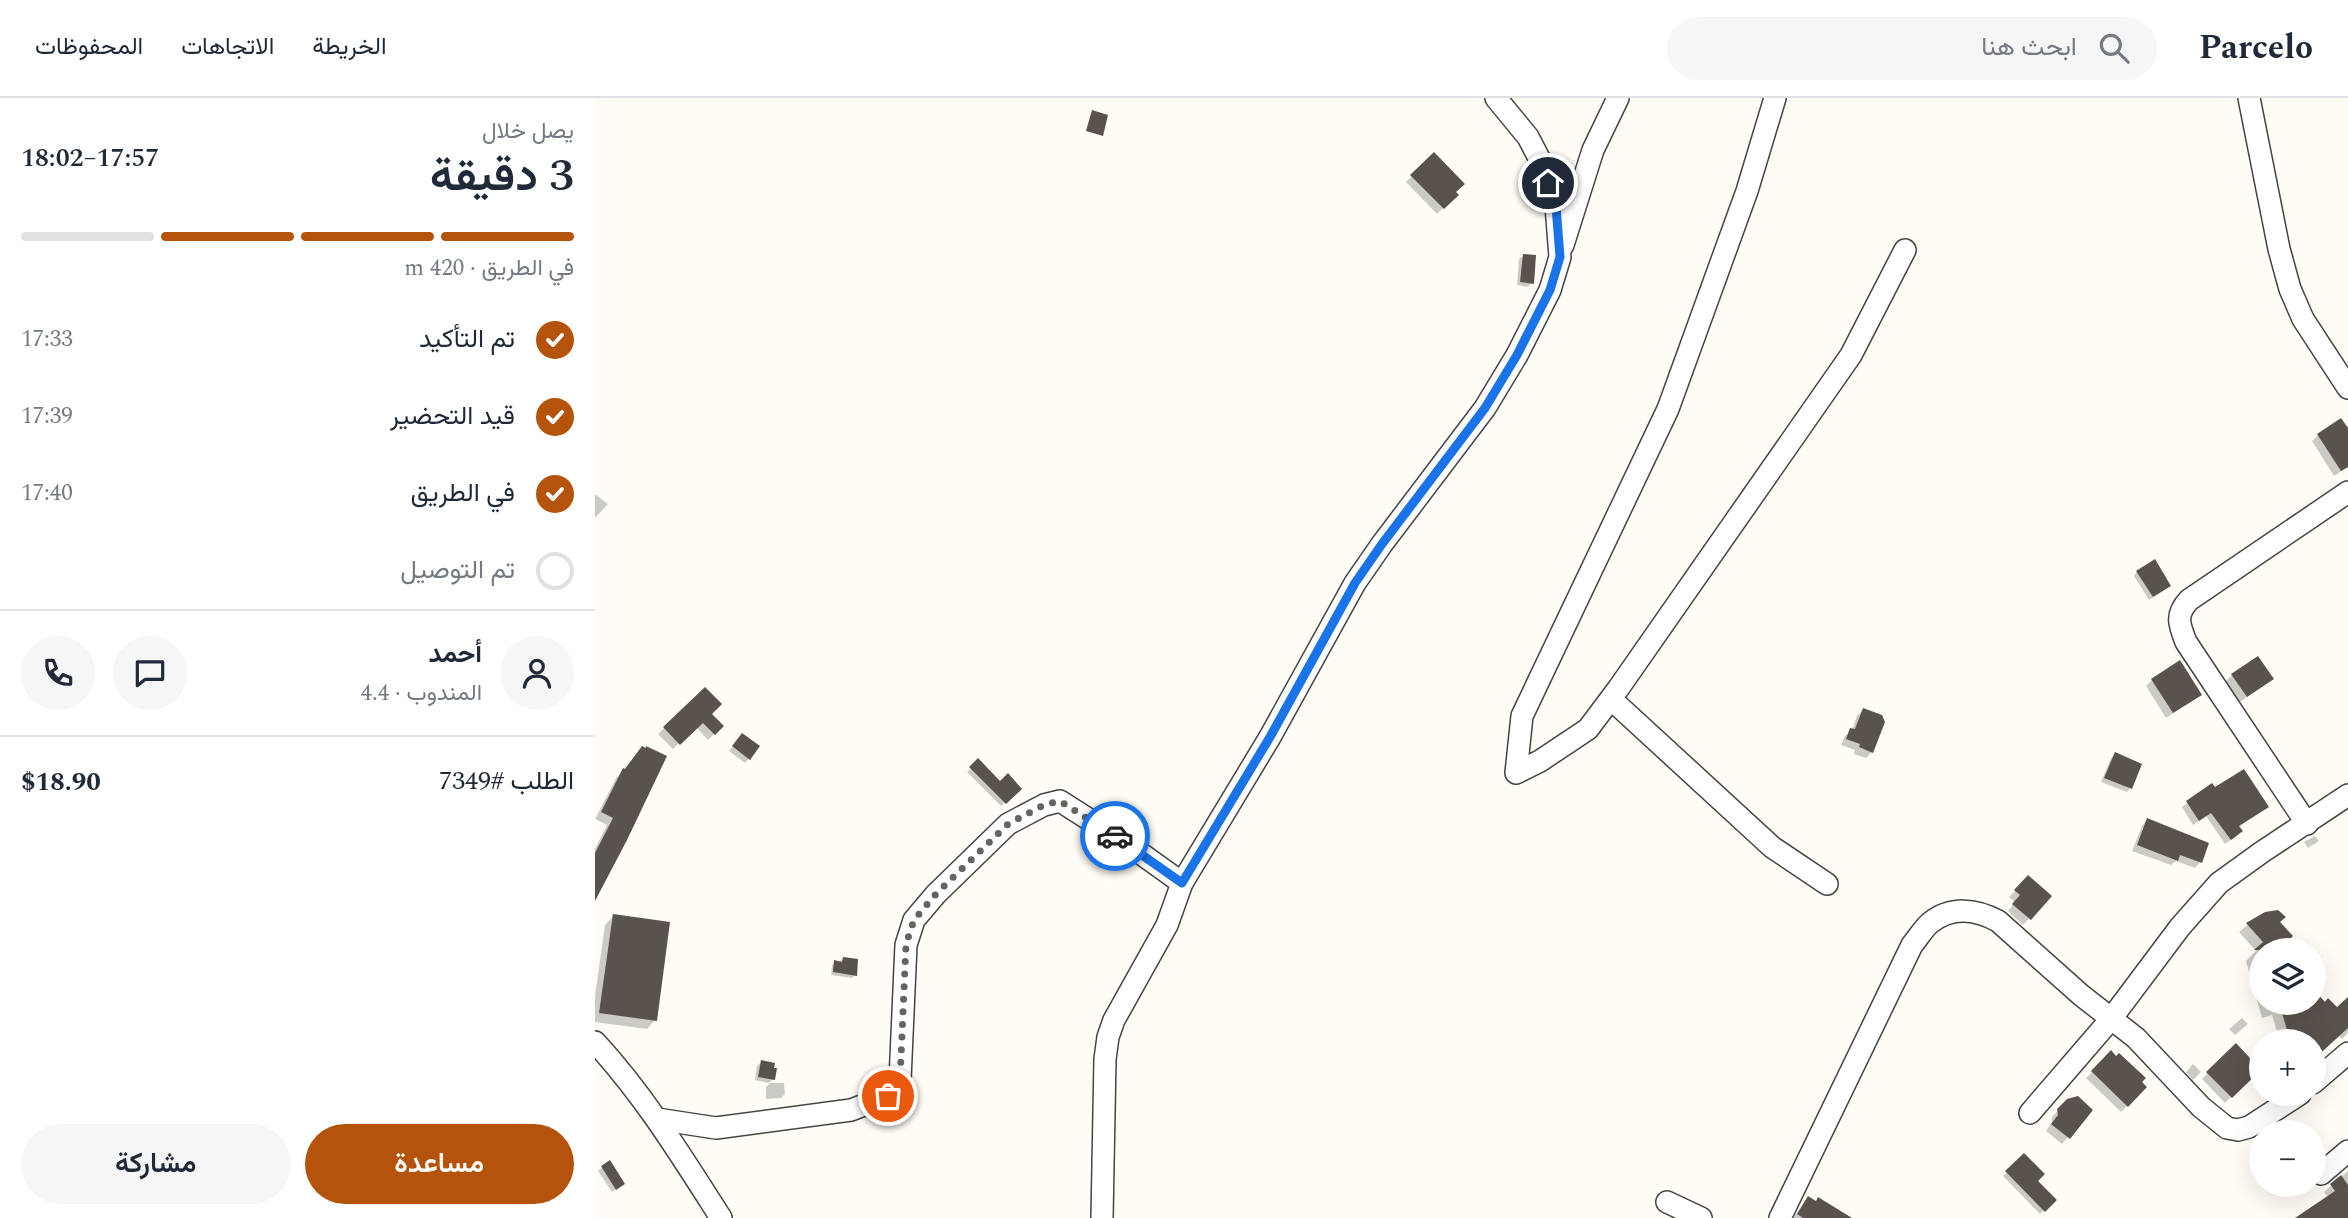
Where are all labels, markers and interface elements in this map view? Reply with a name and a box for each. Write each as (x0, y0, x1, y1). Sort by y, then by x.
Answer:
search box (1667, 17, 2157, 80)
text: Parcelo (2199, 23, 2313, 73)
text: ابحث هنا (1981, 27, 2077, 67)
text: المحفوظات (35, 29, 143, 65)
text: الاتجاهات (181, 29, 274, 65)
text: الخريطة (312, 29, 387, 65)
icon: search (2095, 29, 2133, 67)
text: يصل خلال (482, 114, 574, 149)
text: 17:57–18:02 (21, 138, 159, 178)
text: 3 دقيقة (430, 141, 574, 211)
pin (1518, 153, 1578, 213)
icon: home (1529, 164, 1567, 202)
text: في الطريق · 420 m (404, 251, 574, 286)
text: تم التأكيد (419, 319, 515, 359)
icon: check (536, 321, 574, 359)
text: 17:33 (21, 322, 73, 357)
text: قيد التحضير (390, 396, 515, 436)
icon: check (536, 398, 574, 436)
text: 17:39 (21, 399, 73, 434)
text: في الطريق (410, 473, 515, 513)
icon: check (536, 475, 574, 513)
text: 17:40 (21, 476, 73, 511)
text: تم التوصيل (400, 550, 515, 590)
text: أحمد (429, 634, 482, 674)
button: phone (21, 636, 95, 710)
button: chat (113, 636, 187, 710)
button: person (500, 636, 574, 710)
text: المندوب · 4.4 (361, 676, 482, 711)
text: الطلب #7349 (439, 761, 574, 801)
text: $18.90 (21, 762, 101, 802)
courier (1080, 801, 1150, 871)
icon: car (1096, 817, 1134, 855)
map controls (2249, 938, 2326, 1197)
button: layers (2249, 938, 2326, 1015)
button: + (2249, 1029, 2326, 1106)
pin (858, 1066, 918, 1126)
icon: bag (869, 1077, 907, 1115)
button: − (2249, 1120, 2326, 1197)
button: مشاركة (21, 1124, 291, 1204)
button: مساعدة (305, 1124, 574, 1204)

